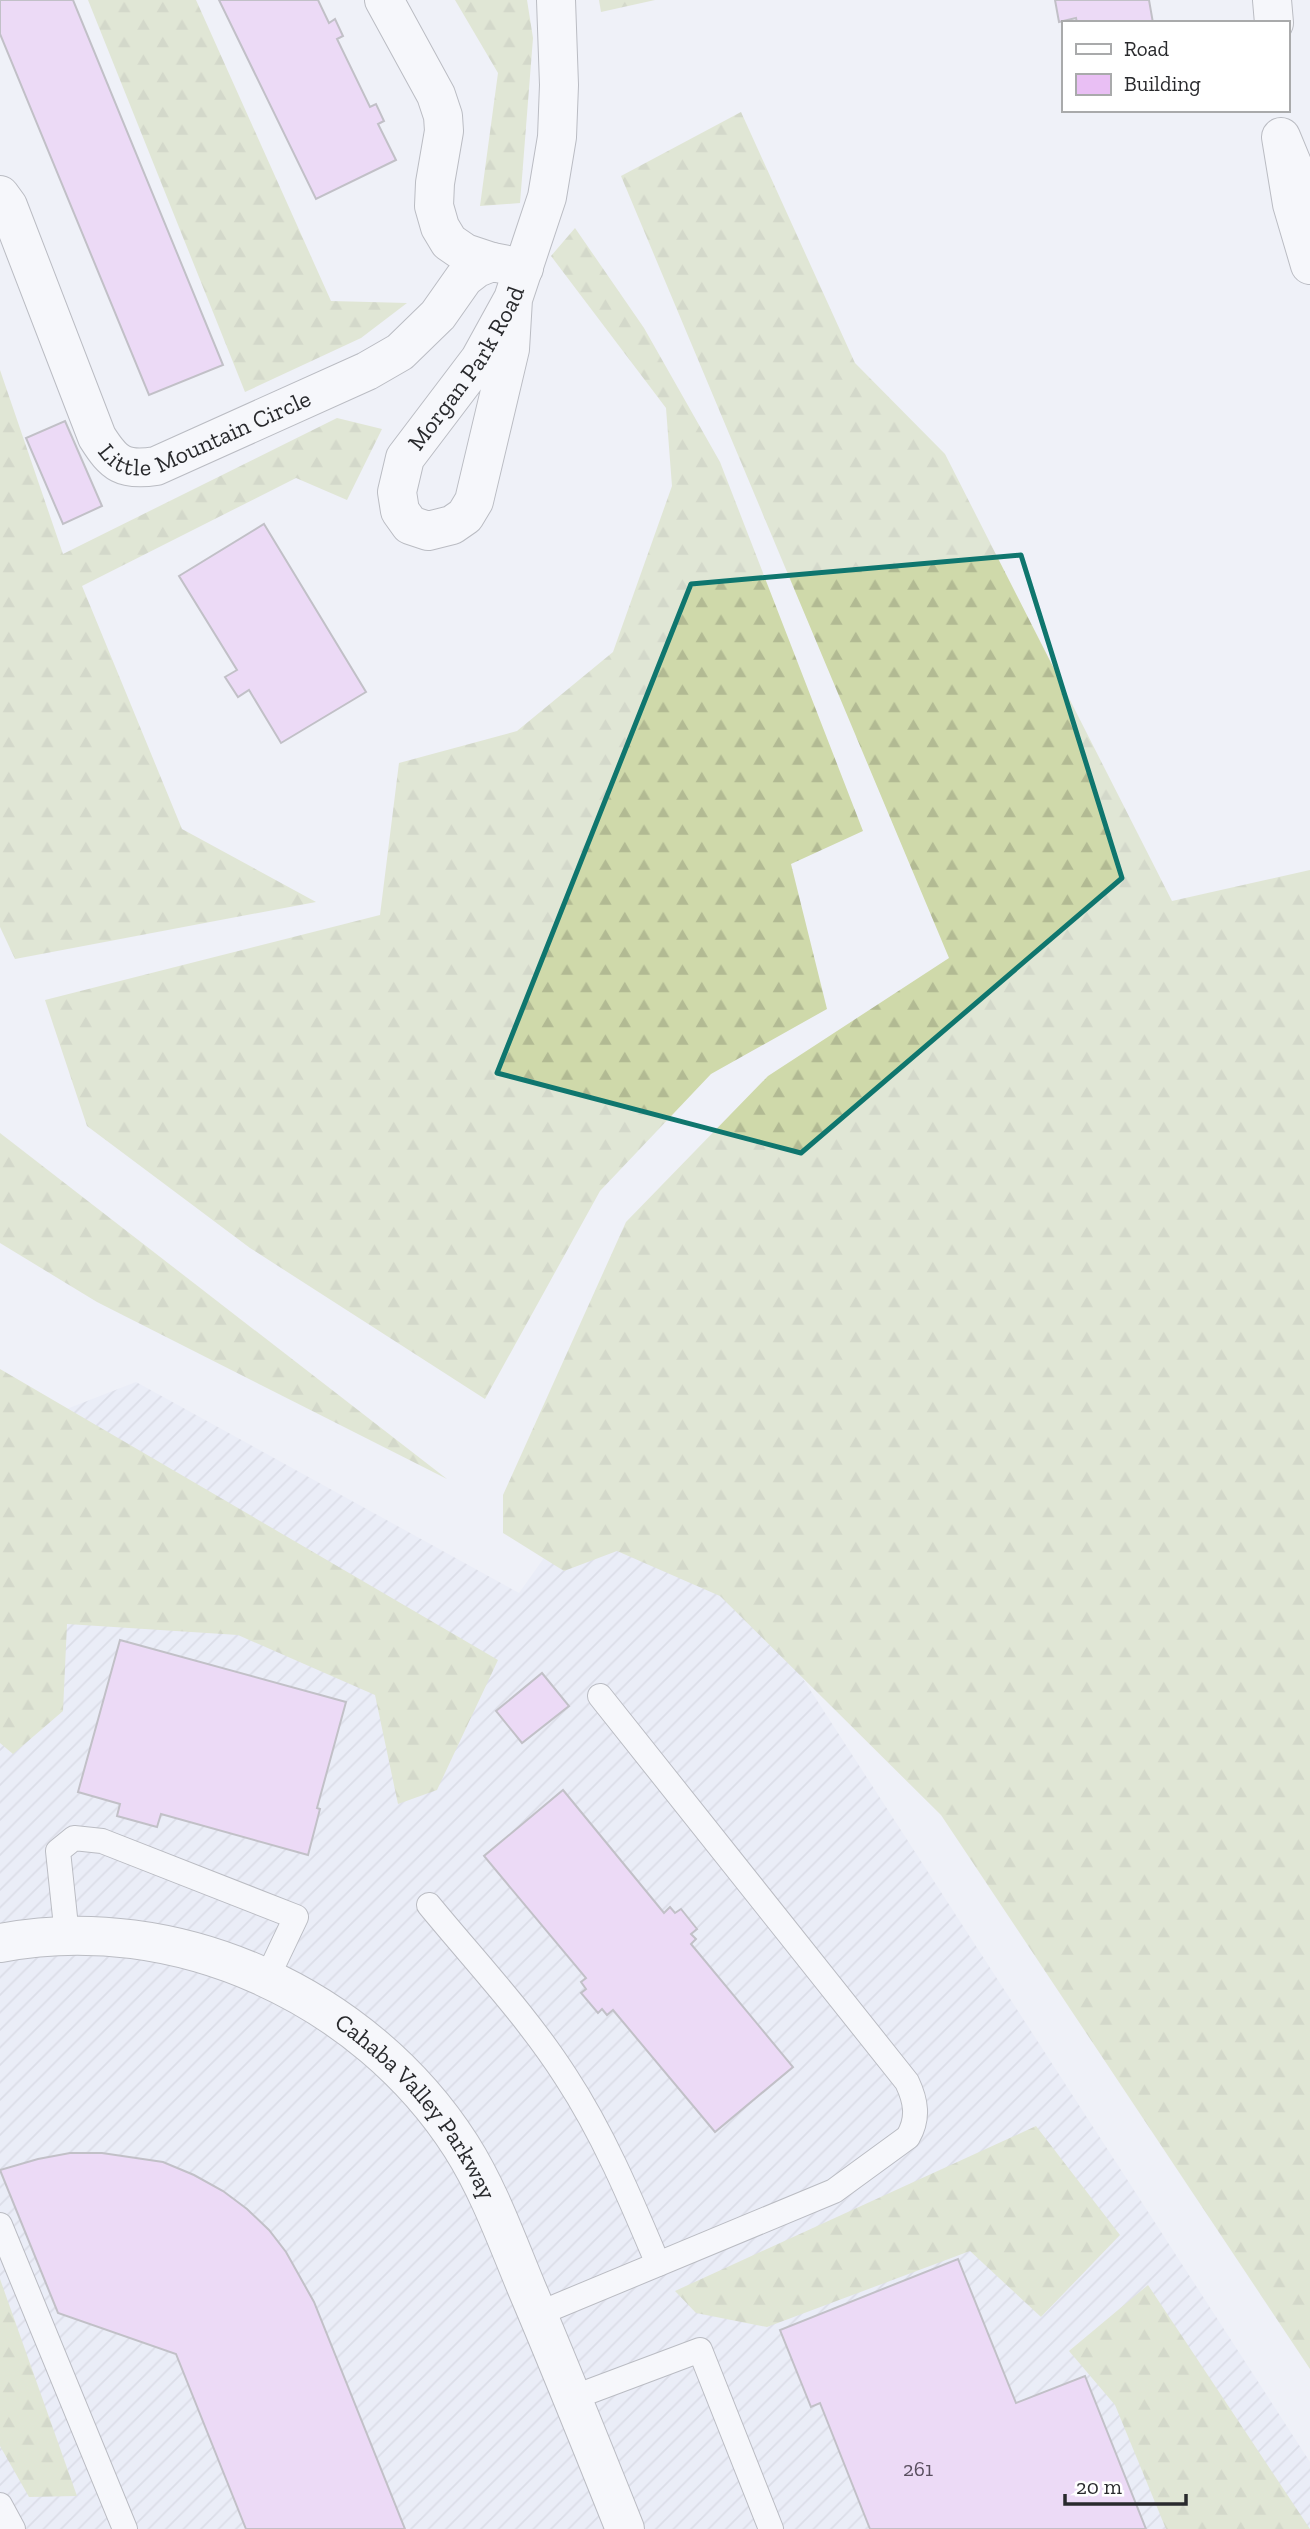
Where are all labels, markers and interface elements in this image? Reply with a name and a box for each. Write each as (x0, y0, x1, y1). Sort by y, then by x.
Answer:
legend (1062, 21, 1289, 112)
text: Road (1124, 36, 1170, 61)
text: Building (1124, 71, 1201, 96)
street label: Morgan Park Road (401, 282, 530, 456)
street label: Little Mountain Circle (92, 383, 315, 482)
street label: Cahaba Valley Parkway (330, 2007, 503, 2205)
house number: 261 (903, 2456, 933, 2481)
scale bar (1065, 2462, 1186, 2506)
text: 20 m (1076, 2474, 1122, 2499)

